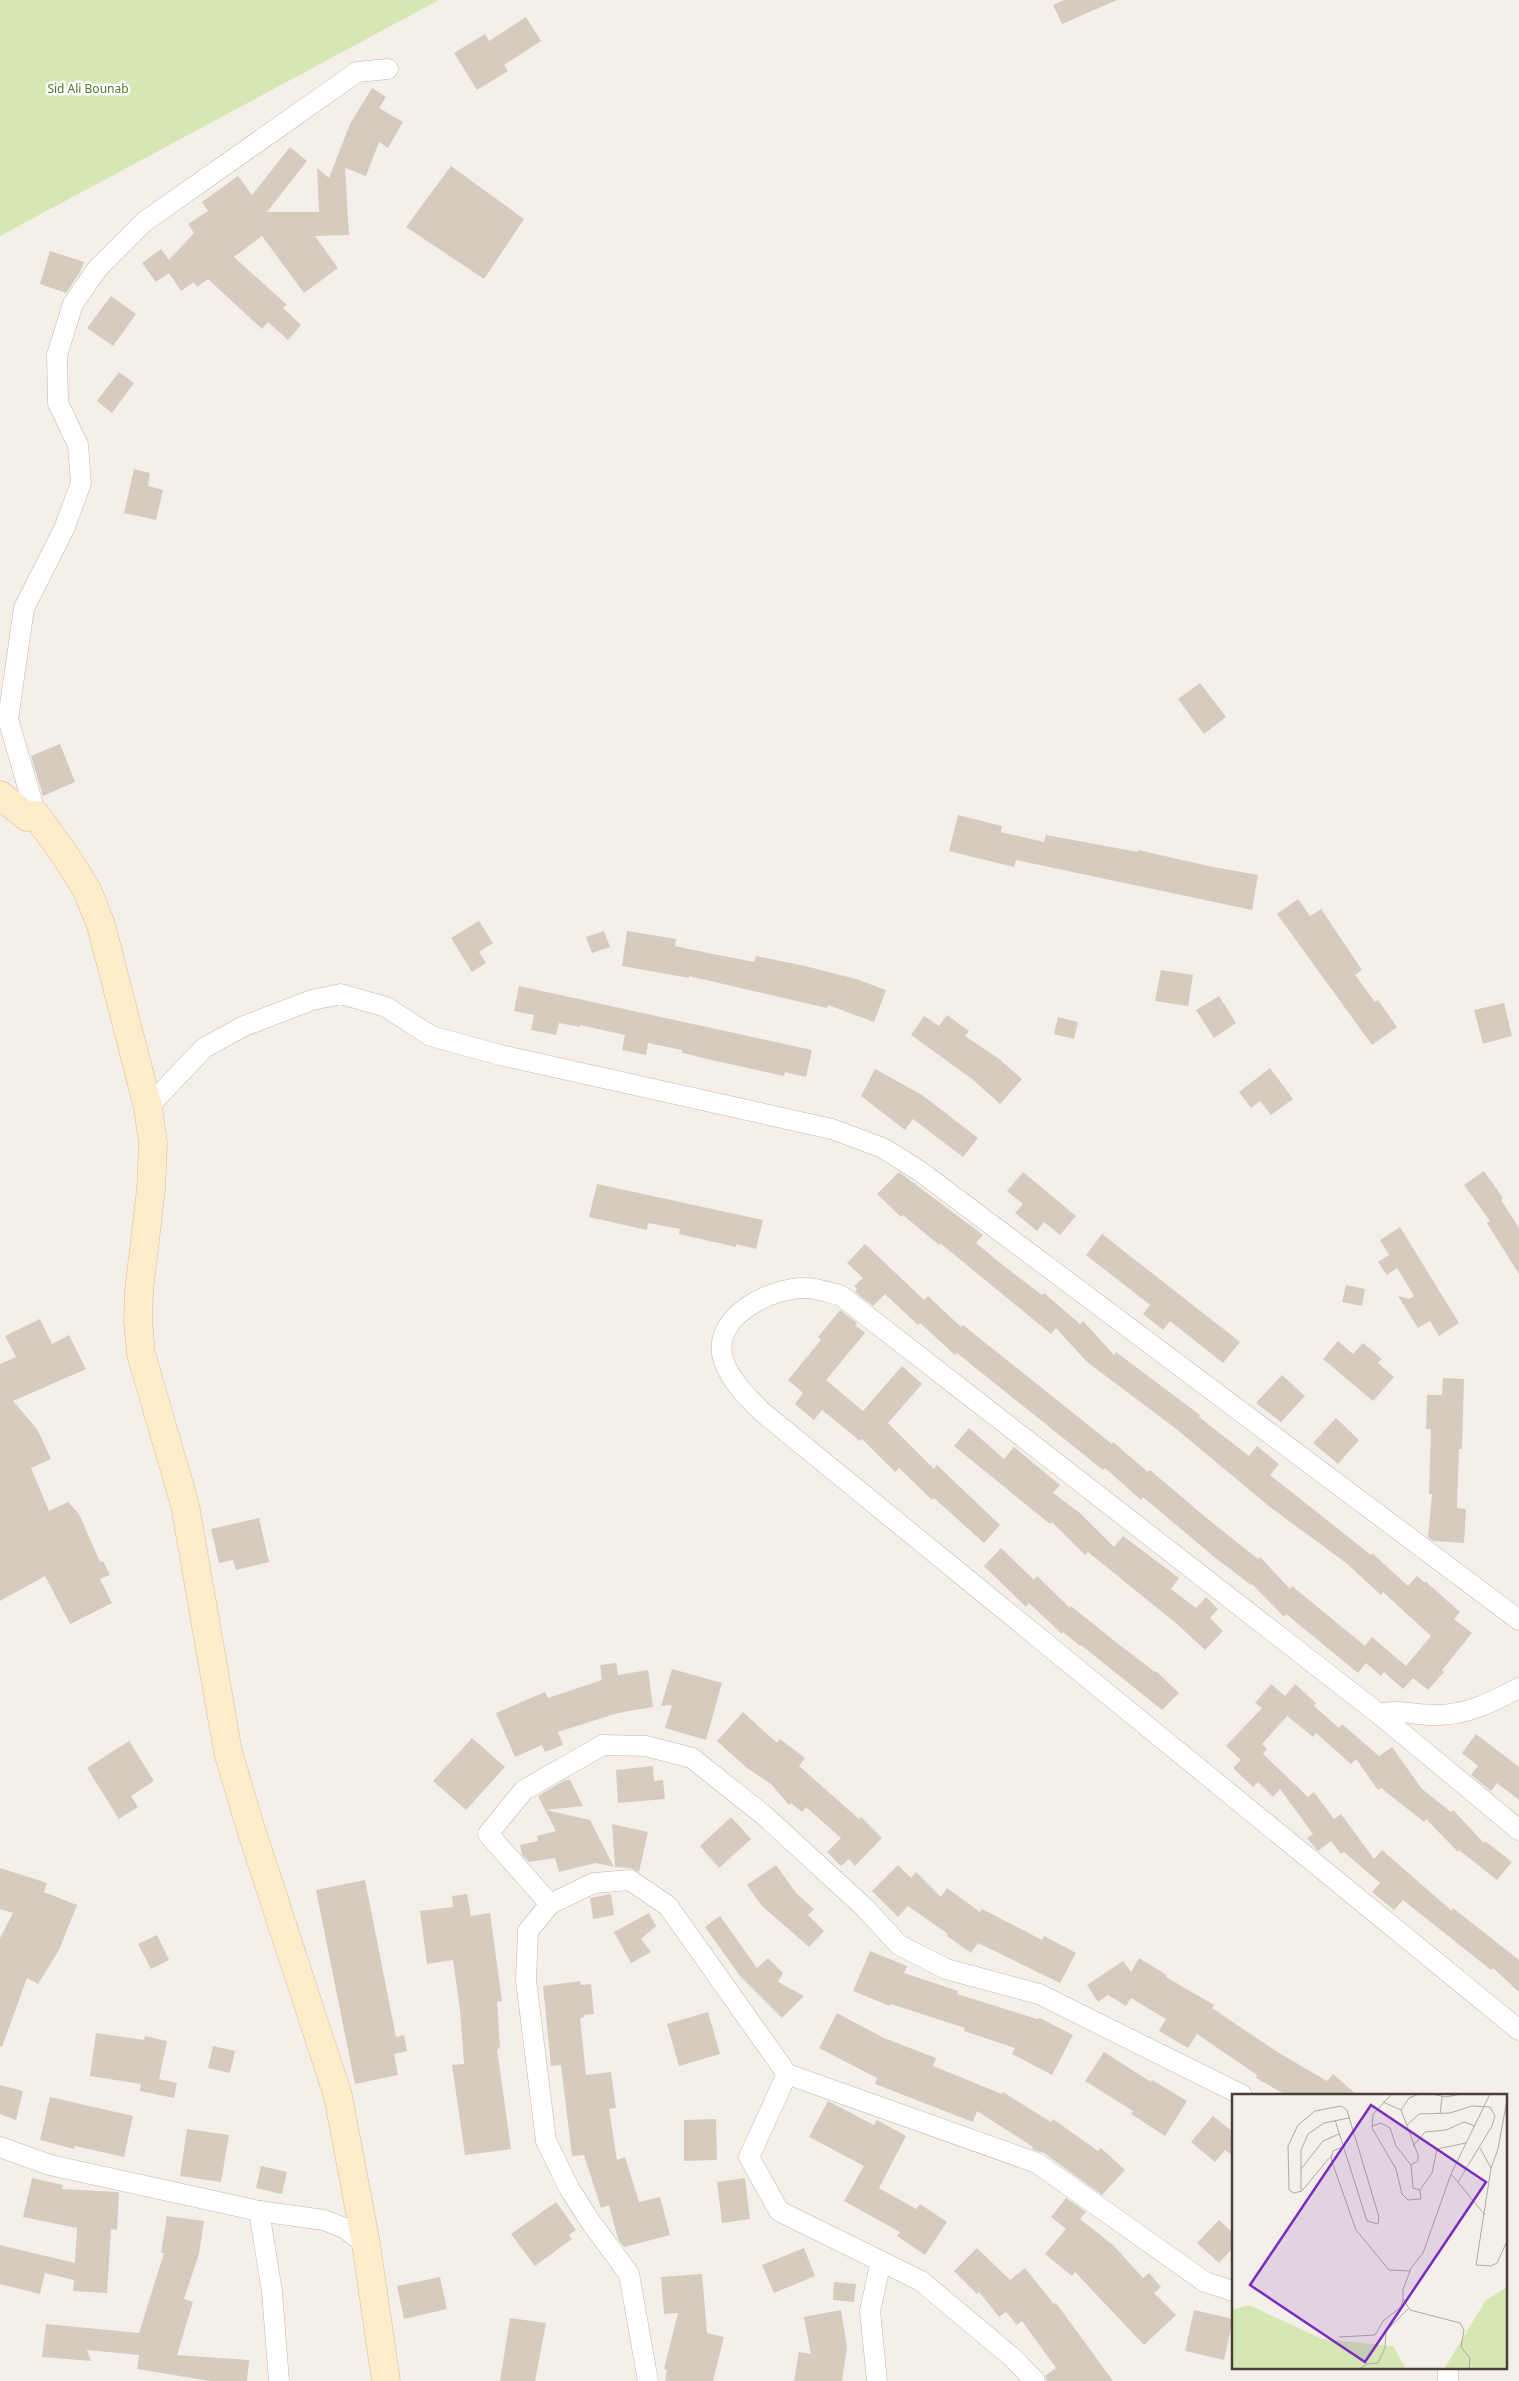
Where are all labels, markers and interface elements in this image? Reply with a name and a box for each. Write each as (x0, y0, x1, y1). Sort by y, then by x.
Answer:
park label: Sid Ali Bounab (47, 80, 129, 97)
inset map (1232, 2094, 1506, 2368)

